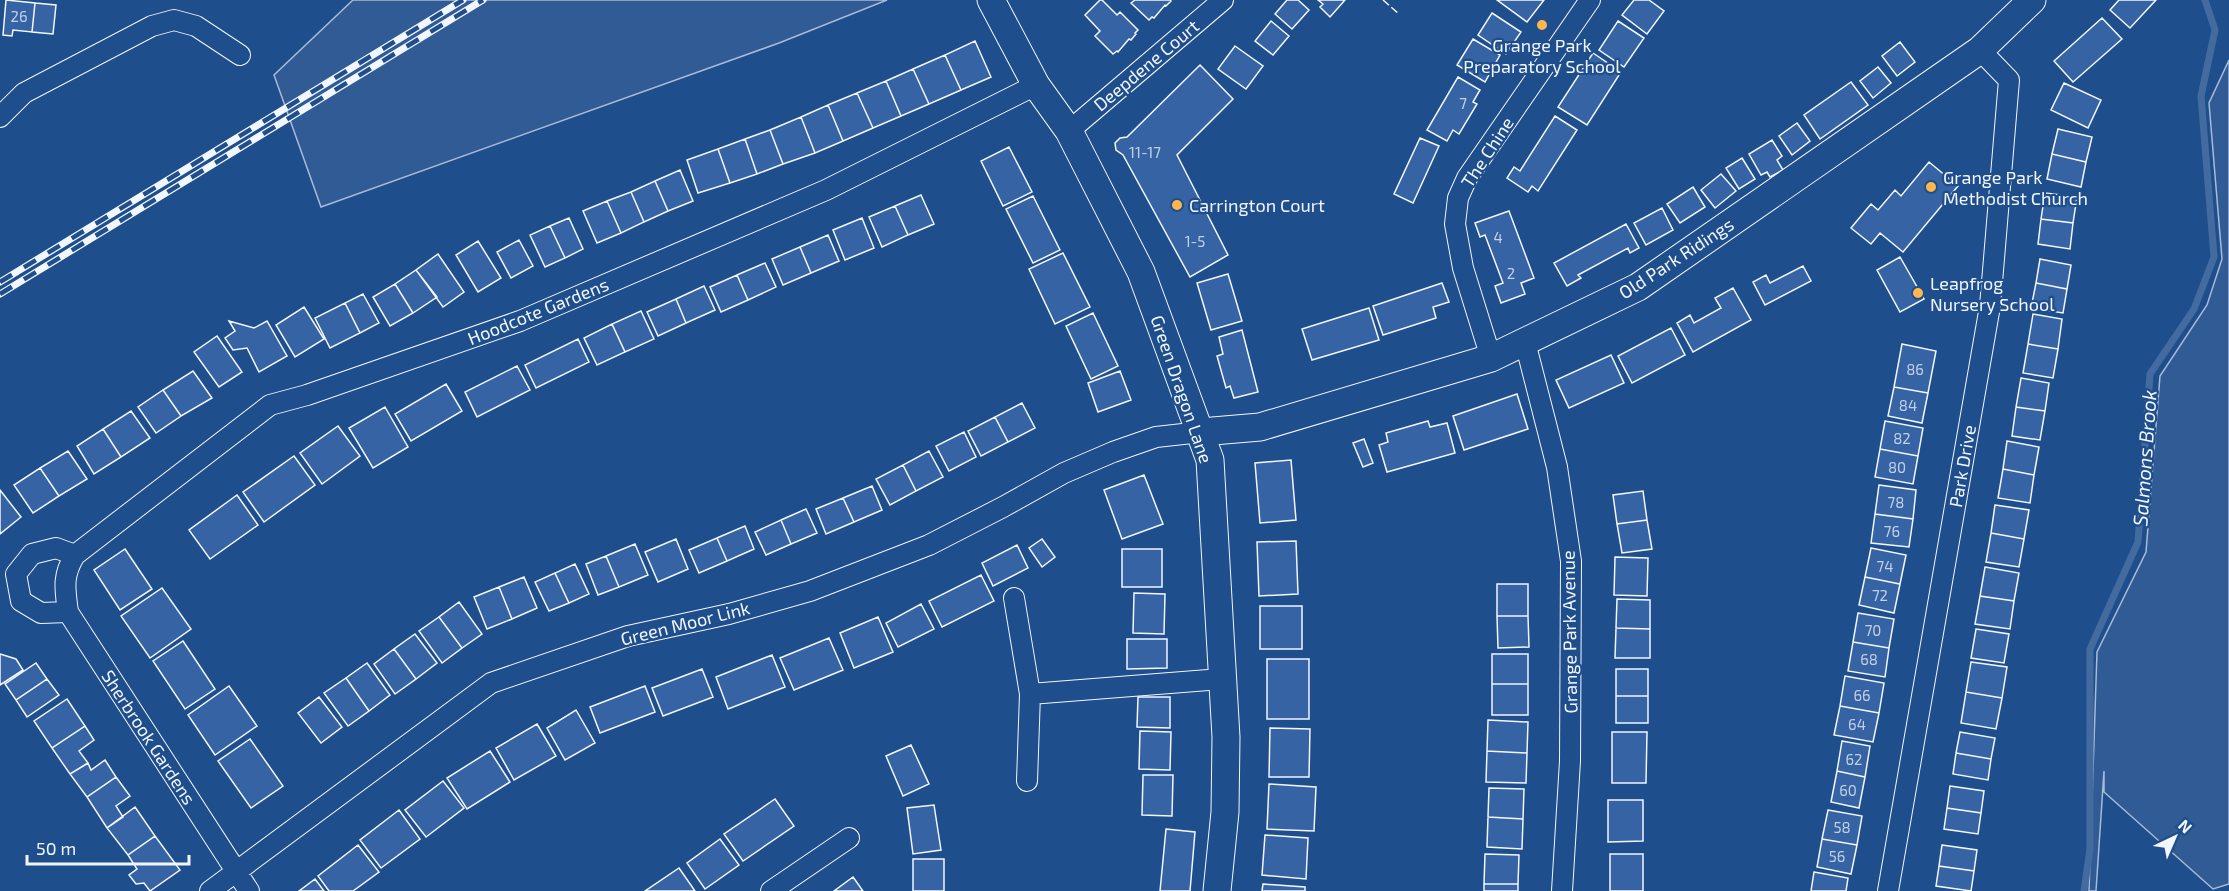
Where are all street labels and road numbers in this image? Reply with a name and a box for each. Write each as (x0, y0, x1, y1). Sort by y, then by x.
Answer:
street label: Deepdene Court (1089, 14, 1203, 115)
street label: The Chine (1456, 113, 1518, 191)
street label: Old Park Ridings (1615, 213, 1737, 303)
street label: Hoodcote Gardens (464, 273, 612, 349)
street label: Green Dragon Lane (1146, 312, 1218, 466)
street label: Park Drive (1944, 423, 1980, 509)
street label: Grange Park Avenue (1557, 550, 1581, 714)
street label: Green Moor Link (618, 596, 752, 650)
street label: Sherbrook Gardens (97, 666, 201, 808)

